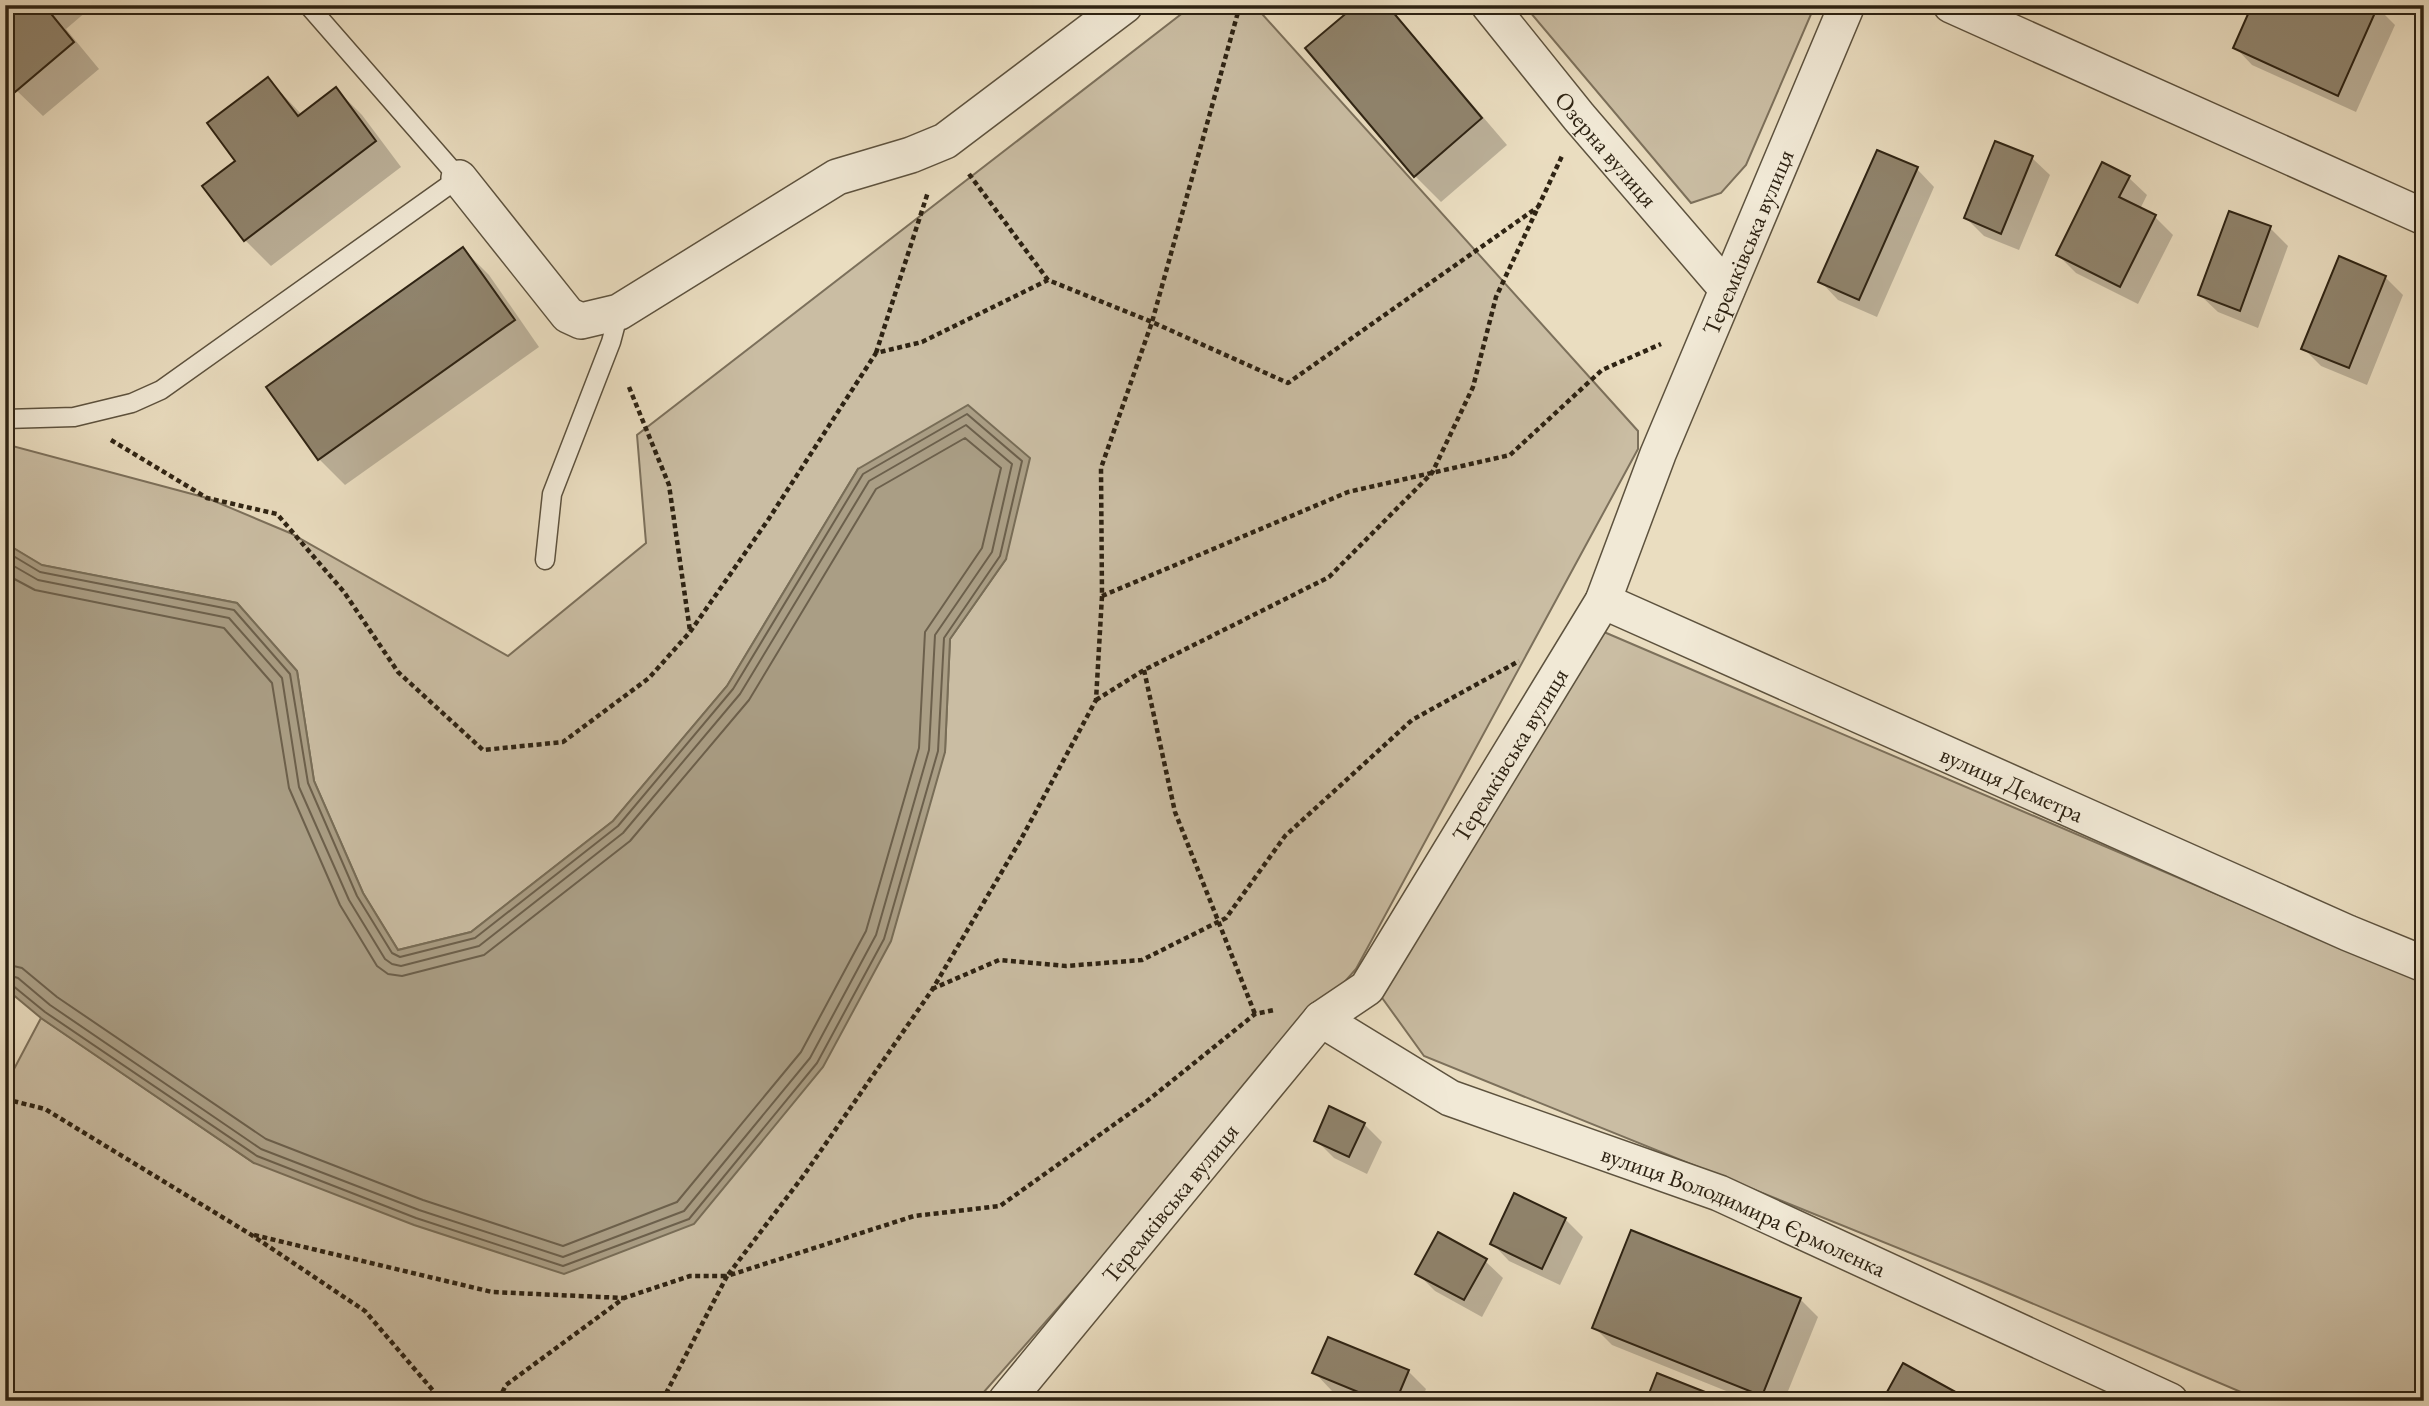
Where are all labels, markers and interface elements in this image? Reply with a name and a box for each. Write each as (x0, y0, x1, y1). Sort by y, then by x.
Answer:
street label: Озерна вулиця (1549, 84, 1665, 214)
street label: Теремківська вулиця (1694, 144, 1800, 339)
street label: Теремківська вулиця (1444, 661, 1574, 847)
street label: вулиця Деметра (1936, 738, 2089, 829)
street label: Теремківська вулиця (1094, 1116, 1245, 1289)
street label: вулиця Володимира Єрмоленка (1597, 1137, 1892, 1284)

